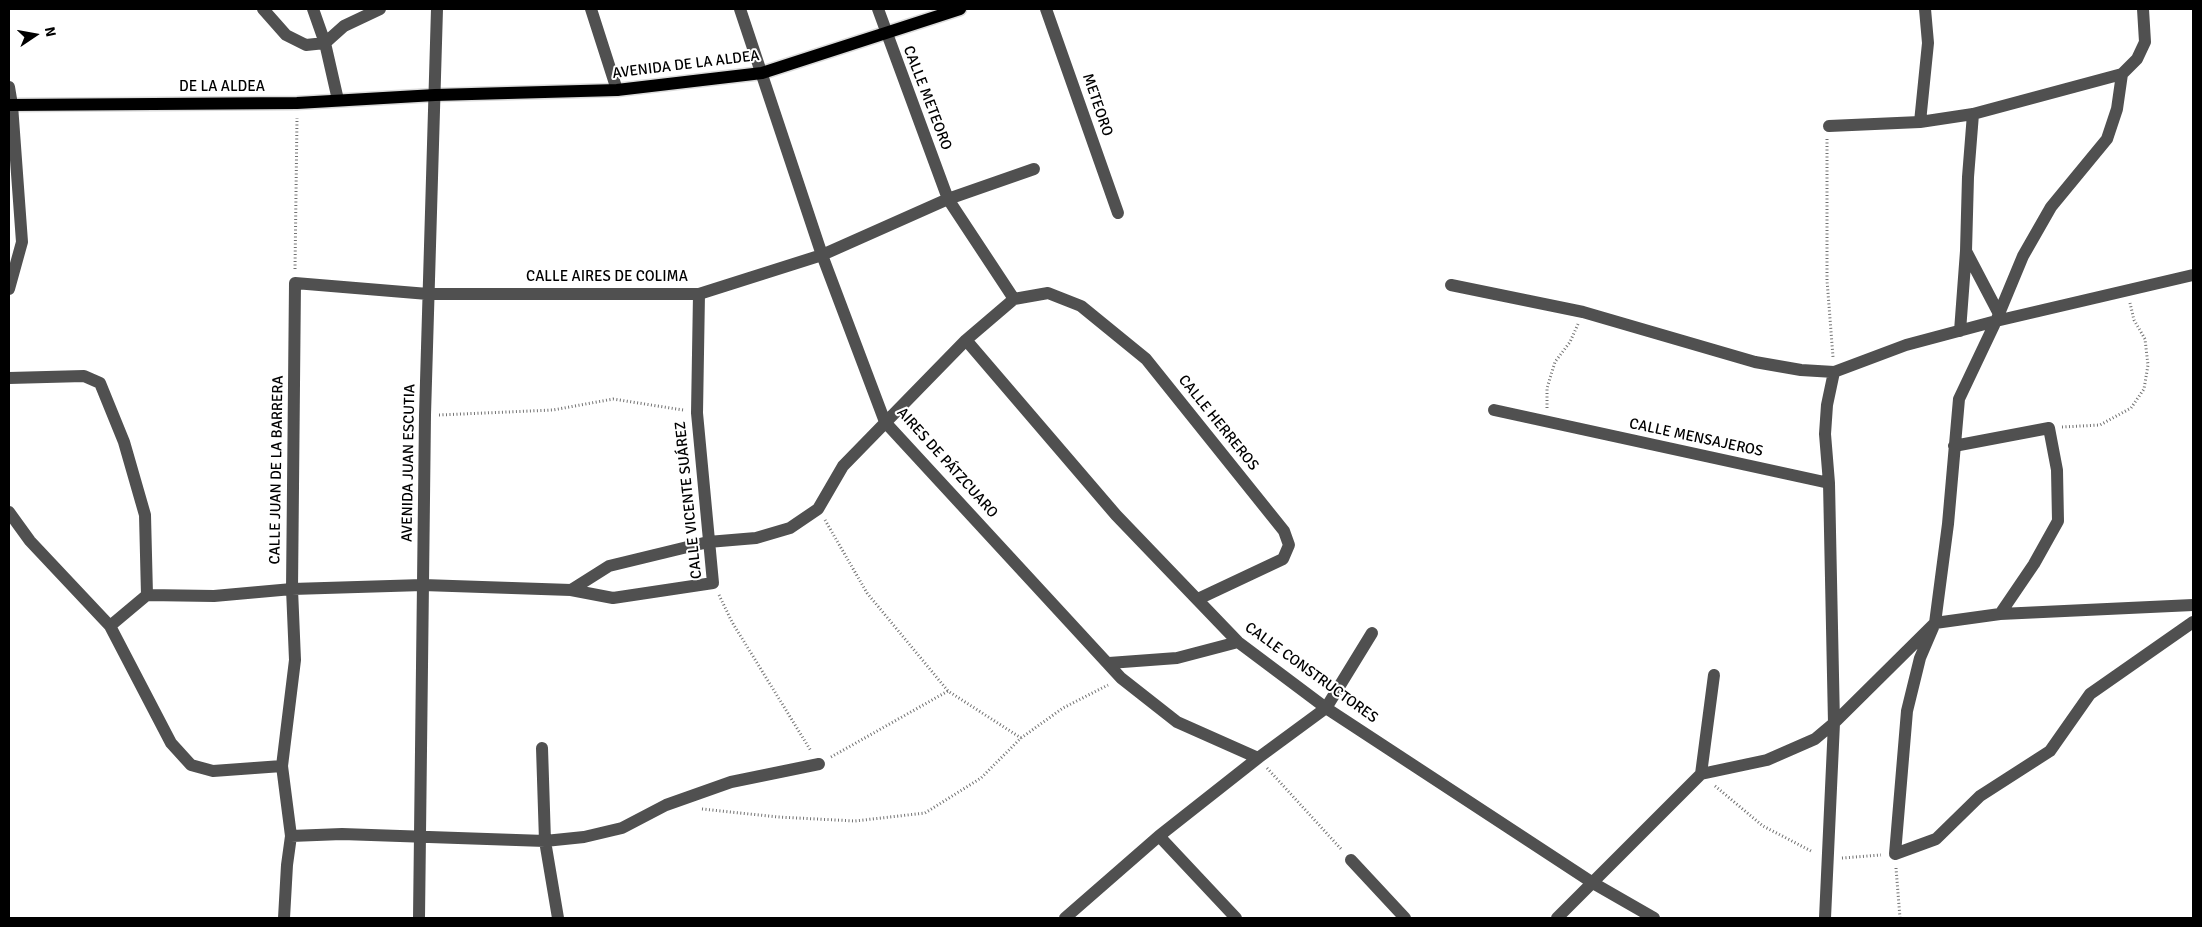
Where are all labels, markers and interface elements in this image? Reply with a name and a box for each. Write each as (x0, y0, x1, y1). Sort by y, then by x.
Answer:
north arrow (10, 10, 60, 60)
text: N (41, 25, 59, 38)
street label: CALLE METEORO (899, 43, 955, 153)
street label: AVENIDA DE LA ALDEA (611, 47, 761, 83)
street label: METEORO (1078, 71, 1116, 139)
street label: DE LA ALDEA (179, 78, 265, 96)
street label: CALLE AIRES DE COLIMA (526, 268, 688, 286)
street label: CALLE HERREROS (1174, 372, 1262, 474)
street label: CALLE JUAN DE LA BARRERA (266, 375, 288, 565)
street label: AVENIDA JUAN ESCUTIA (399, 384, 419, 542)
street label: AIRES DE PÁTZCUARO (893, 404, 1001, 522)
street label: CALLE MENSAJEROS (1628, 415, 1764, 461)
street label: CALLE VICENTE SUÁREZ (672, 420, 706, 580)
street label: CALLE CONSTRUCTORES (1241, 619, 1381, 727)

